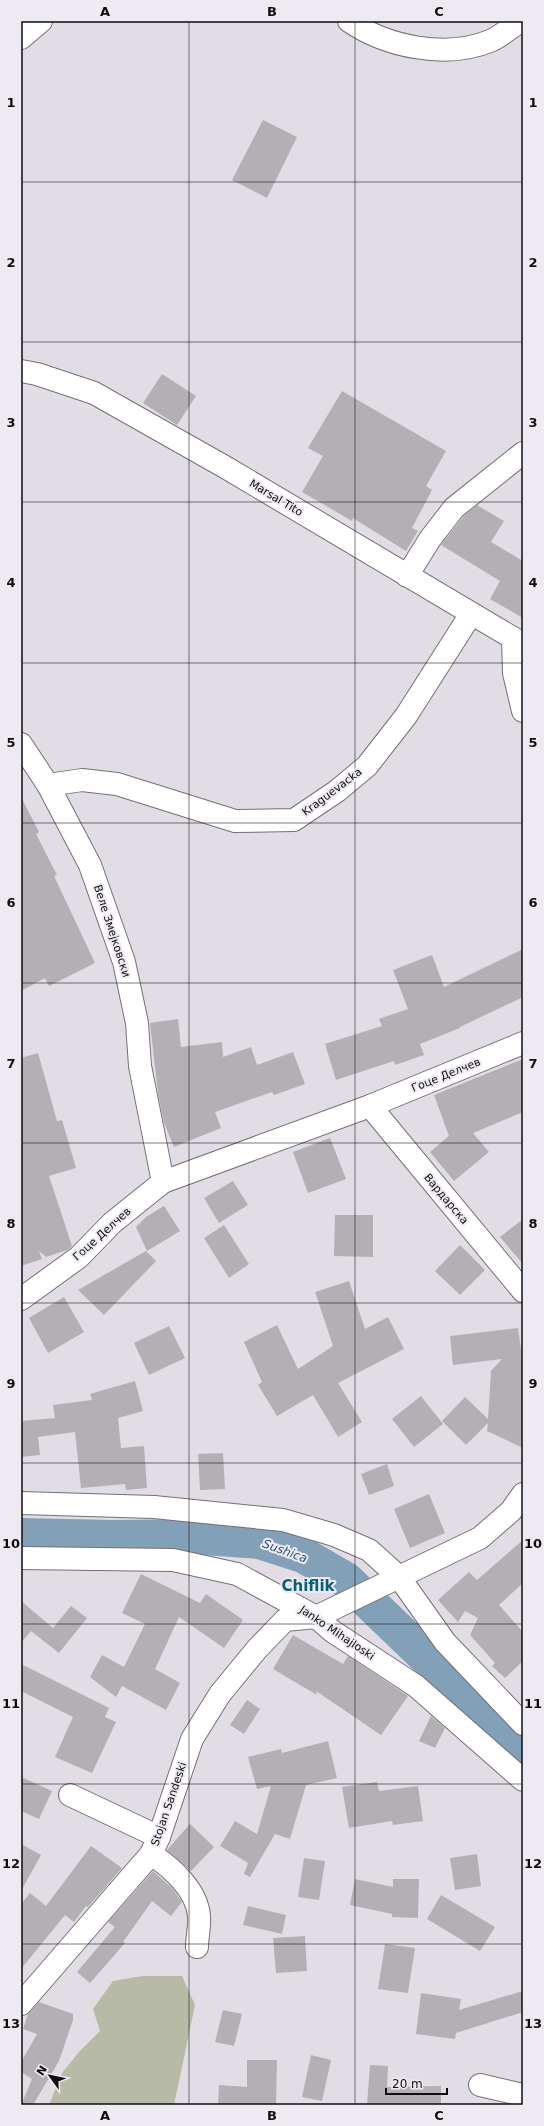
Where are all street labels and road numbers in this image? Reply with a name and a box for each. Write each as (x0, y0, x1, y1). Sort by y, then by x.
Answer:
street label: Marsal Tito (247, 477, 305, 519)
street label: Kraguevacka (300, 765, 364, 819)
street label: Веле Змејковски (91, 883, 133, 979)
street label: Гоце Делчев (410, 1055, 482, 1095)
street label: Вардарска (421, 1171, 471, 1227)
street label: Гоце Делчев (70, 1205, 134, 1263)
street label: Janko Mihajloski (296, 1603, 377, 1663)
street label: Stojan Sandeski (149, 1760, 189, 1848)

